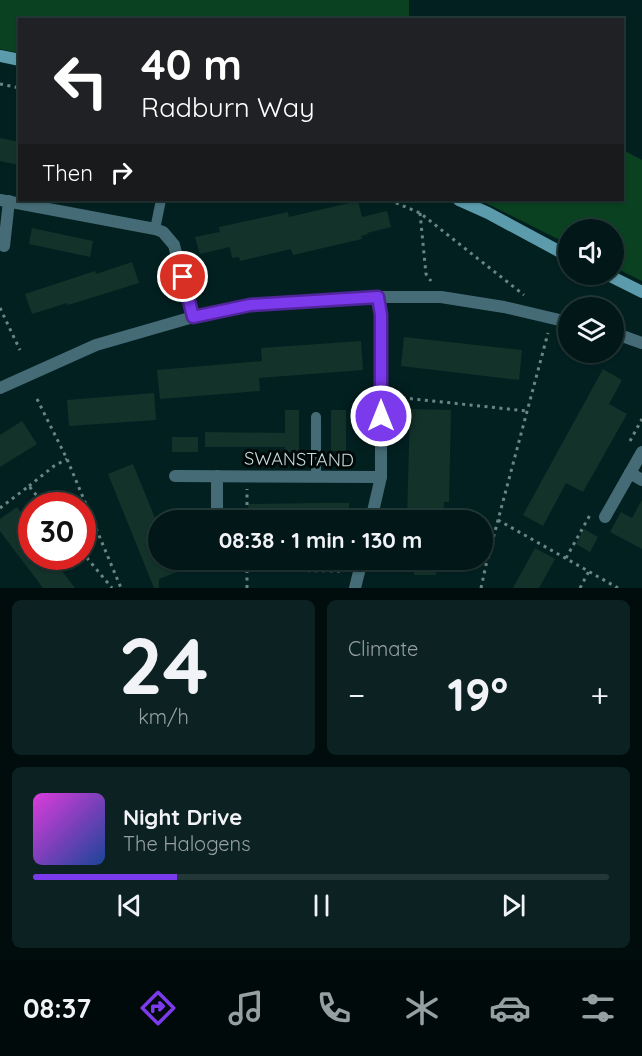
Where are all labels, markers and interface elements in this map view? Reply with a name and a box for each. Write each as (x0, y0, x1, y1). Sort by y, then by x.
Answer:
text: 40 m (141, 38, 242, 91)
icon: left (42, 42, 120, 120)
text: Radburn Way (141, 90, 315, 124)
icon: right (105, 156, 138, 189)
text: Then (42, 159, 93, 187)
map controls (558, 219, 624, 363)
button: sound (558, 219, 624, 285)
pin (157, 251, 208, 302)
icon: arrive (166, 260, 199, 293)
button: layers (558, 297, 624, 363)
position arrow (349, 384, 413, 448)
street label: SWANSTAND (244, 447, 354, 471)
speed limit sign: 30 (18, 492, 96, 570)
text: 08:38 · 1 min · 130 m (219, 526, 422, 554)
text: 24 (118, 616, 209, 714)
text: Climate (348, 636, 418, 661)
text: 19° (447, 666, 508, 722)
text: − (348, 674, 365, 715)
text: + (590, 674, 609, 715)
text: km/h (138, 704, 189, 729)
text: Night Drive (123, 803, 242, 831)
text: The Halogens (123, 831, 251, 856)
icon: previous (113, 889, 146, 922)
icon: pause (305, 889, 338, 922)
icon: next (497, 889, 530, 922)
icon: directions (137, 987, 179, 1029)
icon: music (225, 987, 267, 1029)
icon: phone (313, 987, 355, 1029)
icon: climate (401, 987, 443, 1029)
icon: car (489, 987, 531, 1029)
icon: filters (577, 987, 619, 1029)
text: 08:37 (23, 991, 91, 1025)

